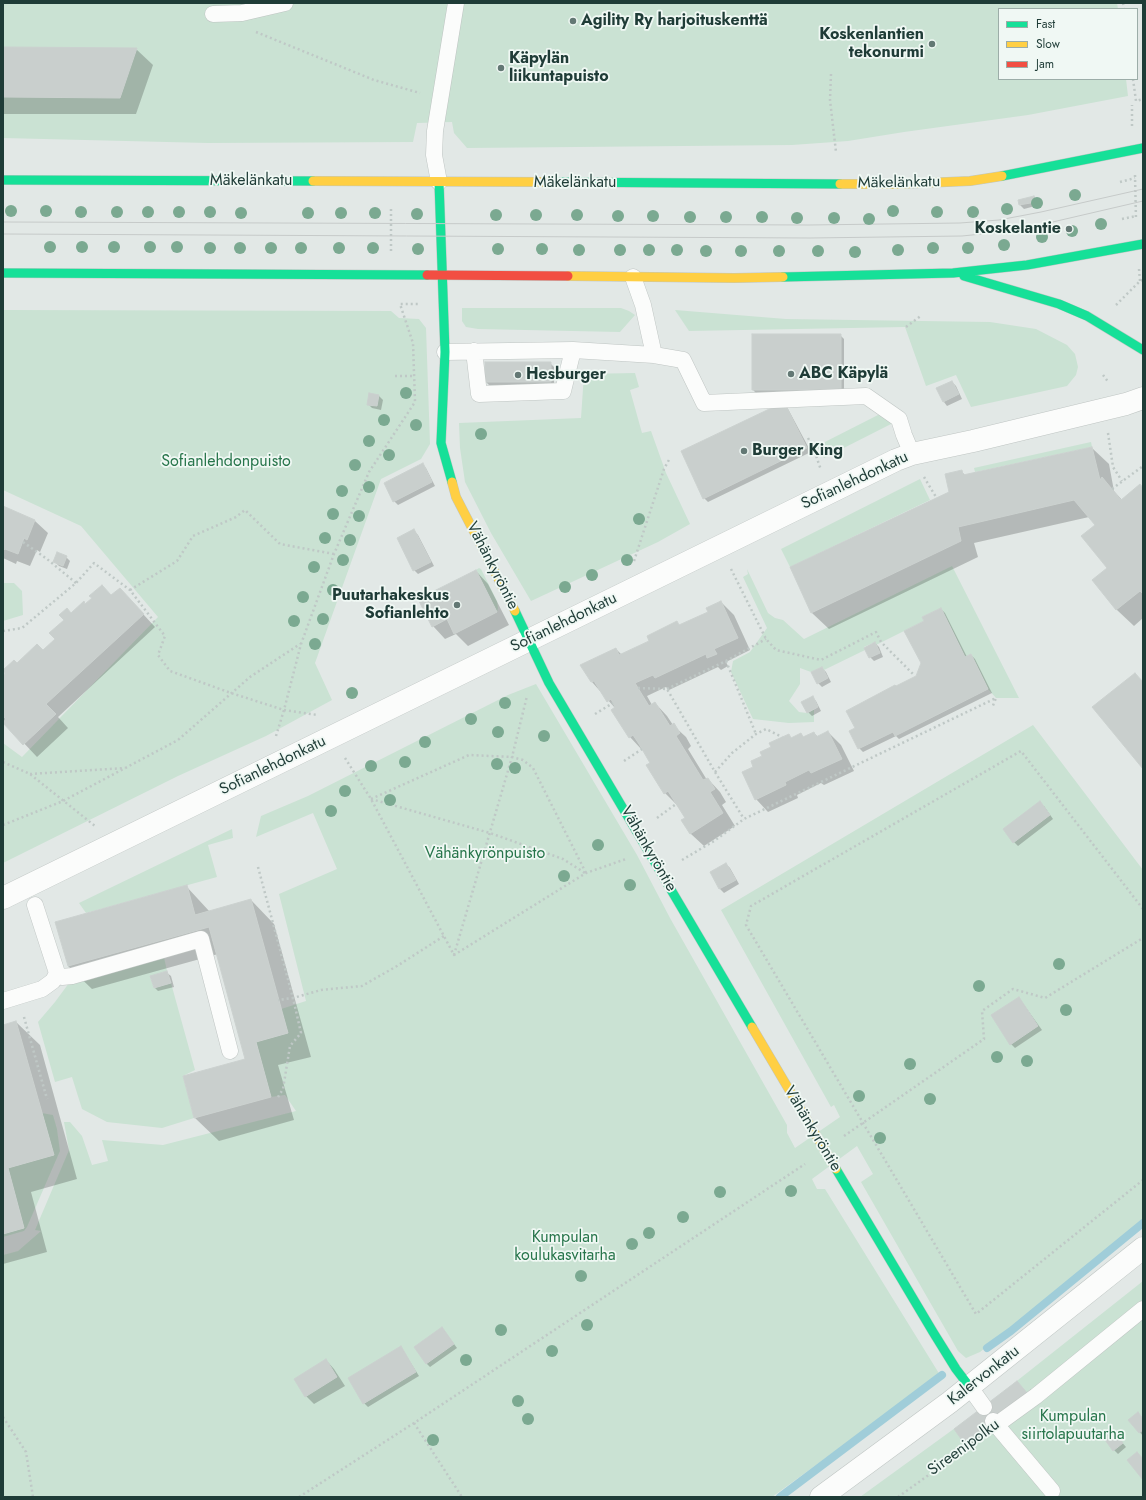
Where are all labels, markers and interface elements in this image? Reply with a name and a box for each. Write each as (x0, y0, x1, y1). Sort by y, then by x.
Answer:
legend (998, 8, 1138, 80)
place label: Agility Ry harjoituskenttä (581, 11, 768, 31)
text: Fast (1036, 15, 1055, 33)
marker: Agility Ry harjoituskenttä (568, 16, 578, 26)
place label: Koskenlantien tekonurmi (819, 25, 924, 63)
text: Slow (1036, 35, 1060, 53)
marker: Koskenlantien tekonurmi (927, 39, 937, 49)
place label: Käpylän liikuntapuisto (509, 49, 609, 87)
text: Jam (1036, 55, 1054, 73)
marker: Käpylän liikuntapuisto (496, 63, 506, 73)
street label: Mäkelänkatu (210, 171, 292, 191)
street label: Mäkelänkatu (534, 173, 616, 193)
street label: Mäkelänkatu (858, 173, 940, 193)
place label: Koskelantie (975, 219, 1061, 239)
marker: Koskelantie (1064, 224, 1074, 234)
place label: ABC Käpylä (799, 364, 888, 384)
place label: Hesburger (526, 365, 606, 385)
marker: ABC Käpylä (786, 369, 796, 379)
marker: Hesburger (513, 370, 523, 380)
place label: Burger King (752, 441, 843, 461)
marker: Burger King (739, 446, 749, 456)
street label: Sofianlehdonkatu (798, 448, 912, 514)
park label: Sofianlehdonpuisto (161, 452, 291, 472)
street label: Vähänkyröntie (462, 519, 522, 613)
place label: Puutarhakeskus Sofianlehto (332, 586, 449, 624)
street label: Sofianlehdonkatu (508, 589, 620, 657)
marker: Puutarhakeskus Sofianlehto (452, 600, 462, 610)
street label: Sofianlehdonkatu (217, 732, 329, 800)
street label: Vähänkyröntie (616, 803, 680, 895)
park label: Vähänkyrönpuisto (425, 844, 545, 864)
street label: Vähänkyröntie (779, 1083, 845, 1175)
park label: Kumpulan koulukasvitarha (514, 1228, 616, 1266)
street label: Kalervonkatu (944, 1342, 1024, 1410)
park label: Kumpulan siirtolapuutarha (1021, 1407, 1125, 1445)
street label: Sireenipolku (924, 1416, 1004, 1480)

